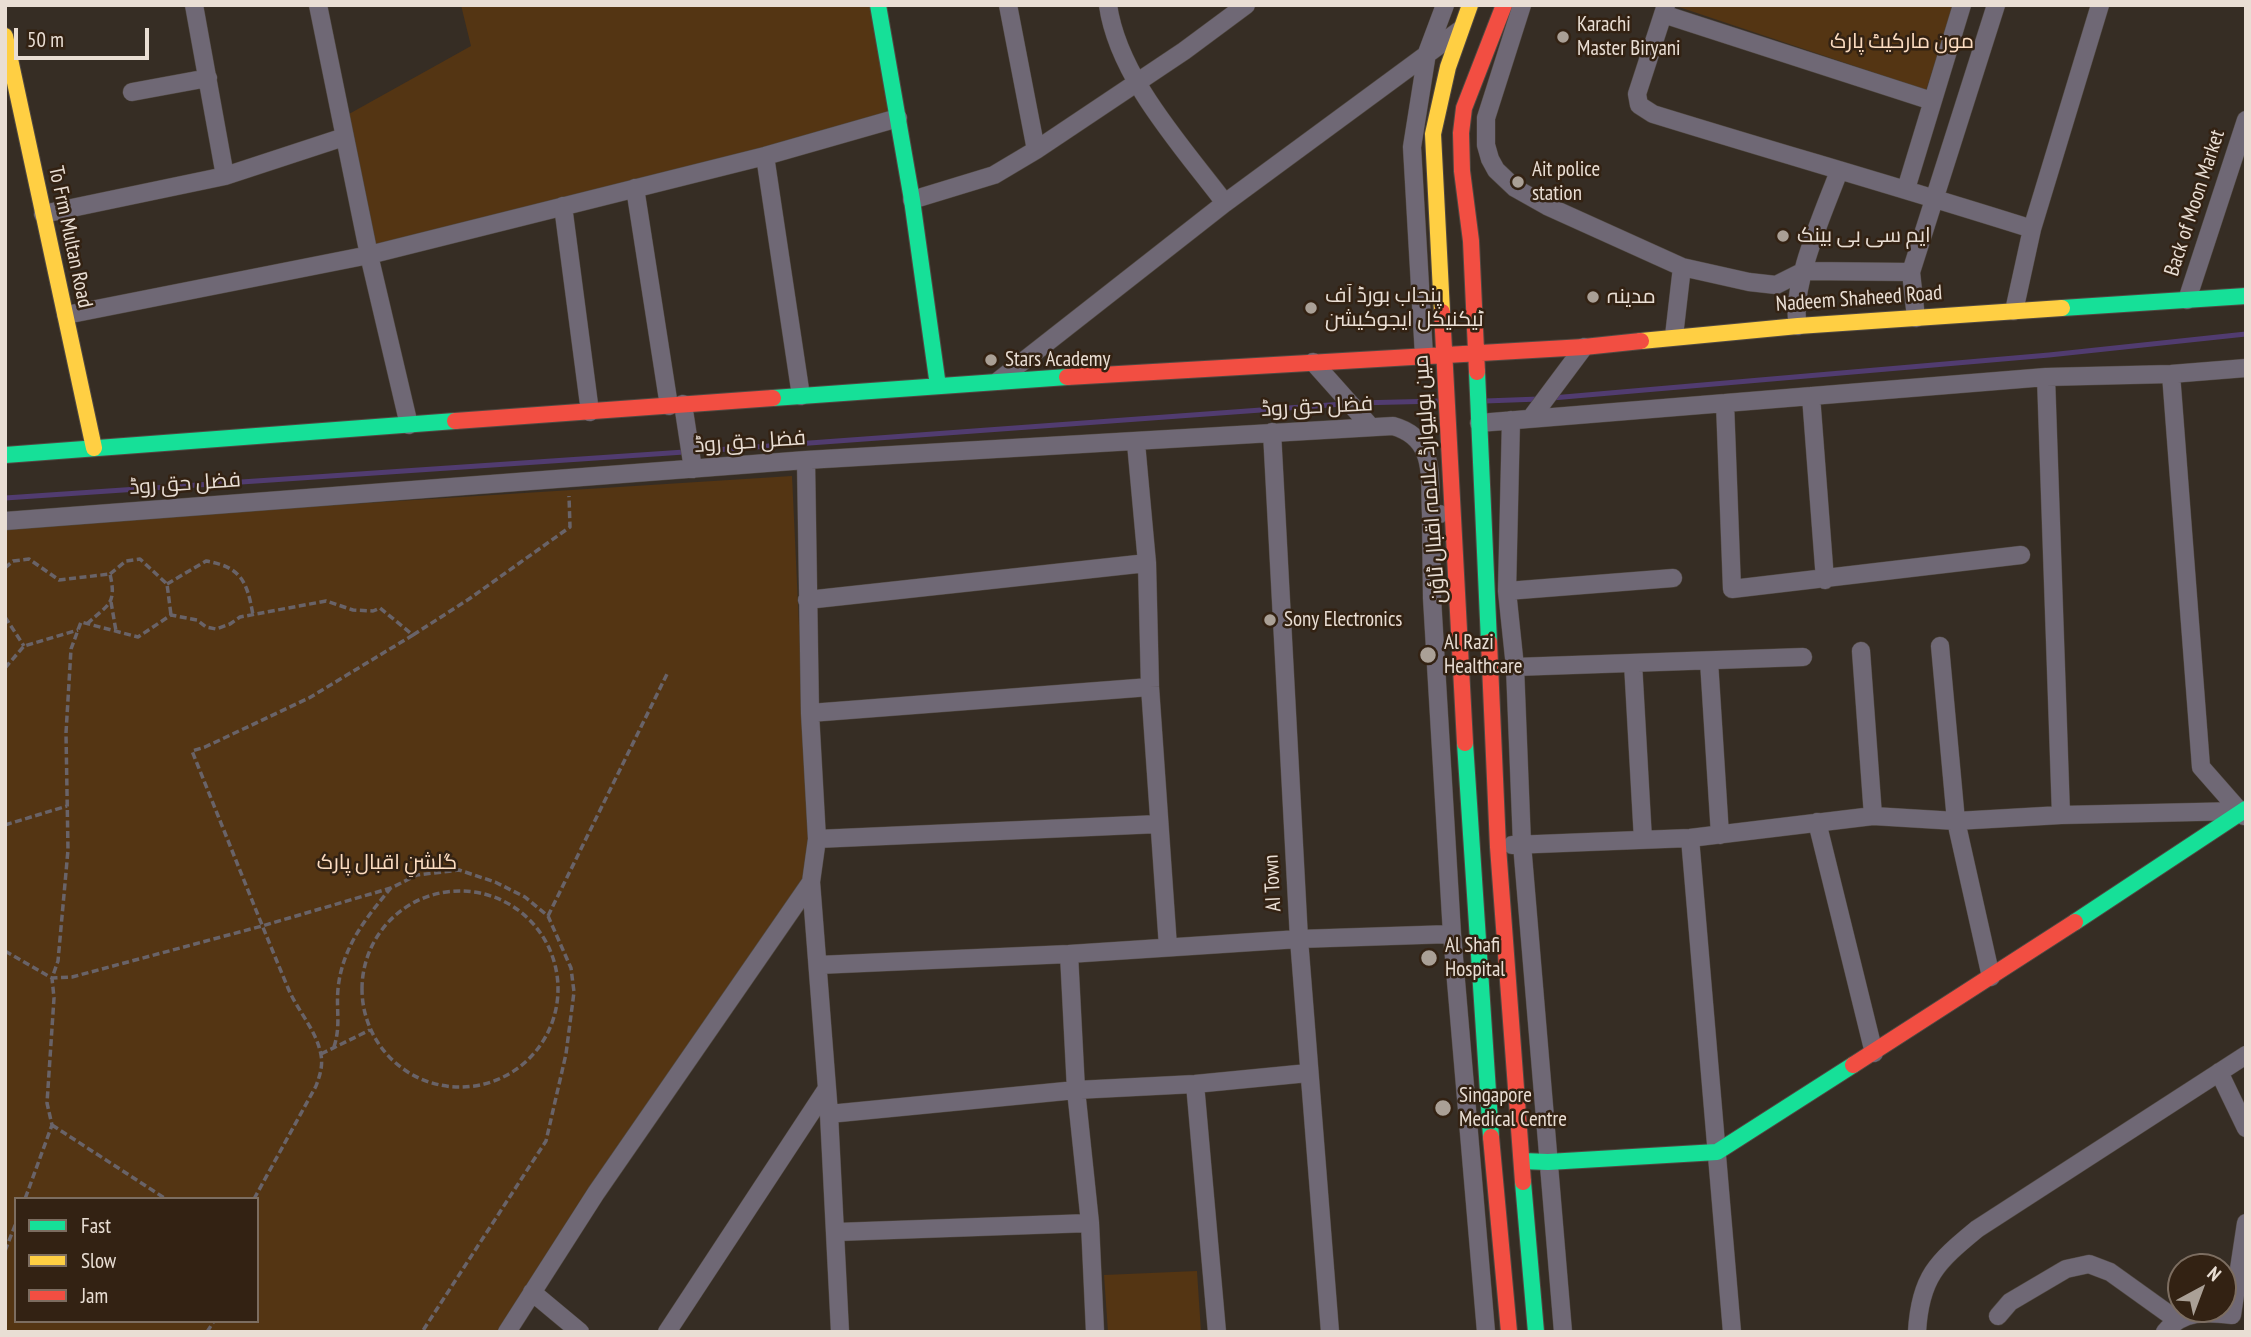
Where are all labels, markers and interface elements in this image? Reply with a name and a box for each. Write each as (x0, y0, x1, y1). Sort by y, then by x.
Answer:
place label: Karachi Master Biryani (1577, 12, 1681, 62)
scale bar (18, 14, 152, 58)
text: 50 m (27, 26, 64, 53)
marker: Karachi Master Biryani (1555, 29, 1571, 45)
park label: مون مارکیٹ پارک (1830, 29, 1974, 55)
street label: Back of Moon Market (2160, 127, 2230, 279)
place label: Ait police station (1532, 157, 1600, 207)
street label: To Frm Multan Road (43, 164, 97, 310)
marker: Ait police station (1510, 174, 1526, 190)
place label: ایم سی بی بینک (1797, 223, 1931, 249)
marker: ایم سی بی بینک (1775, 228, 1791, 244)
street label: Nadeem Shaheed Road (1775, 281, 1943, 317)
place label: پنجاب بورڈ آف ٹیکنیکل ایجوکیشن (1325, 283, 1484, 333)
place label: مدینہ (1607, 284, 1656, 310)
marker: مدینہ (1585, 289, 1601, 305)
marker: پنجاب بورڈ آف ٹیکنیکل ایجوکیشن (1303, 300, 1319, 316)
place label: Stars Academy (1005, 347, 1110, 373)
marker: Stars Academy (983, 352, 999, 368)
street label: مین بولیوارڈ علامہ اقبال ٹاؤن (1409, 354, 1451, 604)
street label: فضل حق روڈ (1261, 391, 1373, 423)
street label: فضل حق روڈ (693, 426, 807, 458)
street label: فضل حق روڈ (128, 468, 242, 500)
place label: Sony Electronics (1284, 607, 1402, 633)
marker: Sony Electronics (1262, 612, 1278, 628)
place label: Al Razi Healthcare (1444, 630, 1523, 680)
marker: Al Razi Healthcare (1418, 645, 1438, 665)
park label: گلشنِ اقبال پارک (317, 850, 457, 876)
street label: AI Town (1259, 854, 1287, 912)
place label: Al Shafi Hospital (1445, 933, 1505, 983)
marker: Al Shafi Hospital (1419, 948, 1439, 968)
place label: Singapore Medical Centre (1459, 1083, 1567, 1133)
marker: Singapore Medical Centre (1433, 1098, 1453, 1118)
legend (14, 1197, 259, 1323)
text: Fast (81, 1212, 111, 1239)
text: Slow (81, 1247, 116, 1274)
north arrow (2167, 1253, 2237, 1323)
text: N (2203, 1261, 2226, 1286)
text: Jam (81, 1282, 108, 1309)

